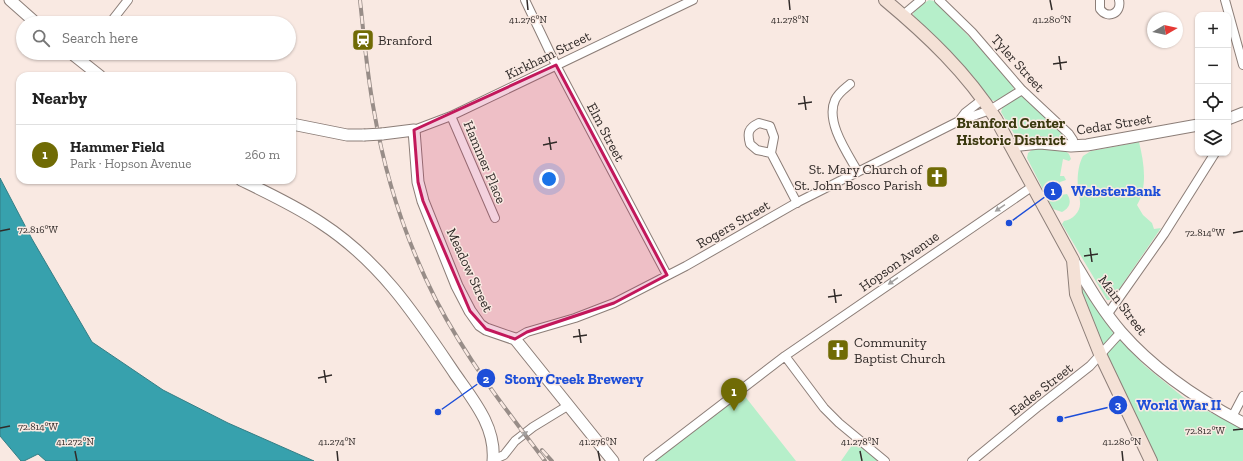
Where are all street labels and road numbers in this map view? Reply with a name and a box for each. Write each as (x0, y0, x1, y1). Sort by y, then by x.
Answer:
street label: Kirkham Street (503, 27, 594, 83)
street label: Tyler Street (987, 31, 1048, 96)
street label: Elm Street (583, 100, 628, 165)
street label: Cedar Street (1075, 110, 1154, 139)
street label: Hammer Place (459, 118, 510, 207)
street label: Rogers Street (693, 196, 774, 252)
street label: Meadow Street (443, 226, 497, 316)
street label: Hopson Avenue (856, 227, 943, 295)
street label: Main Street (1094, 272, 1151, 339)
street label: Eades Street (1006, 359, 1077, 419)

